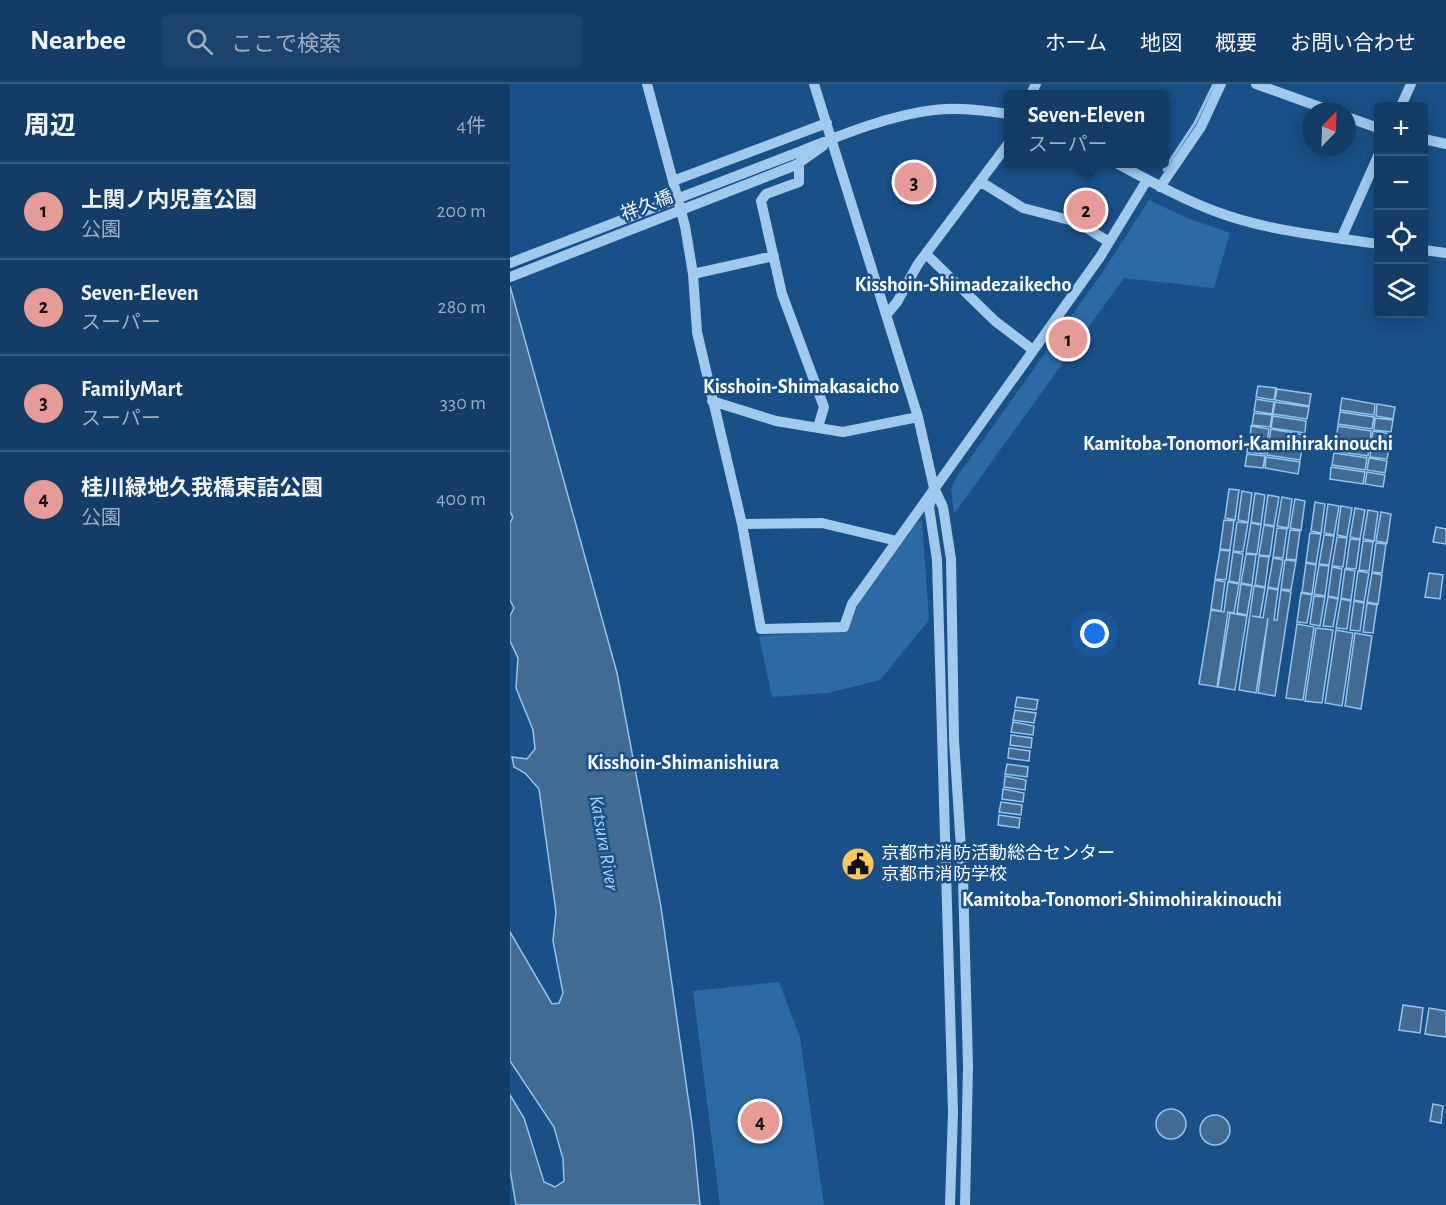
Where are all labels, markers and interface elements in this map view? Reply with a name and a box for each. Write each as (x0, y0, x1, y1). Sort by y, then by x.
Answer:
search box (162, 14, 582, 68)
icon: search (183, 25, 216, 58)
text: Nearbee (30, 27, 126, 55)
text: ここで検索 (231, 33, 341, 55)
text: ホーム (1045, 33, 1107, 54)
text: 地図 (1140, 33, 1182, 54)
text: 概要 (1215, 33, 1257, 54)
text: お問い合わせ (1290, 33, 1416, 54)
popup (1004, 90, 1169, 168)
north arrow (1302, 102, 1356, 156)
map controls (1374, 102, 1428, 318)
button: + (1374, 102, 1428, 156)
text: Seven-Eleven (1028, 104, 1145, 126)
text: 周辺 (24, 113, 76, 139)
text: 4件 (456, 116, 486, 136)
text: スーパー (1028, 135, 1107, 155)
button: − (1374, 156, 1428, 210)
pin: 3 (894, 160, 934, 204)
street label: 祥久橋 (618, 186, 675, 224)
pin: 2 (1066, 188, 1106, 232)
text: 上関ノ内児童公園 (81, 189, 257, 211)
text: 1 (40, 201, 47, 221)
text: 200 m (436, 201, 486, 221)
button: locate (1374, 210, 1428, 264)
text: 公園 (81, 220, 121, 240)
button: layers (1374, 264, 1428, 318)
district label: Kisshoin-Shimadezaikecho (855, 275, 1071, 295)
text: Seven-Eleven (81, 282, 199, 304)
text: 2 (39, 297, 48, 317)
text: 280 m (438, 297, 486, 317)
text: スーパー (81, 313, 161, 333)
pin: 1 (1048, 316, 1088, 362)
district label: Kisshoin-Shimakasaicho (703, 377, 899, 397)
text: FamilyMart (81, 378, 183, 400)
text: 3 (39, 393, 48, 413)
text: 330 m (440, 393, 486, 413)
text: スーパー (81, 409, 161, 429)
district label: Kamitoba-Tonomori-Kamihirakinouchi (1083, 434, 1393, 454)
text: 桂川緑地久我橋東詰公園 (81, 477, 323, 499)
text: 4 (38, 489, 49, 509)
text: 400 m (436, 489, 486, 509)
text: 公園 (81, 508, 121, 528)
your location (1080, 619, 1109, 648)
district label: Kisshoin-Shimanishiura (587, 753, 779, 773)
water label: Katsura River (586, 794, 622, 893)
place label: 京都市消防活動総合センター 京都市消防学校 (881, 843, 1115, 884)
public building icon: 京都市消防活動総合センター 京都市消防学校 (840, 846, 876, 882)
district label: Kamitoba-Tonomori-Shimohirakinouchi (962, 890, 1282, 910)
pin: 4 (740, 1098, 780, 1144)

